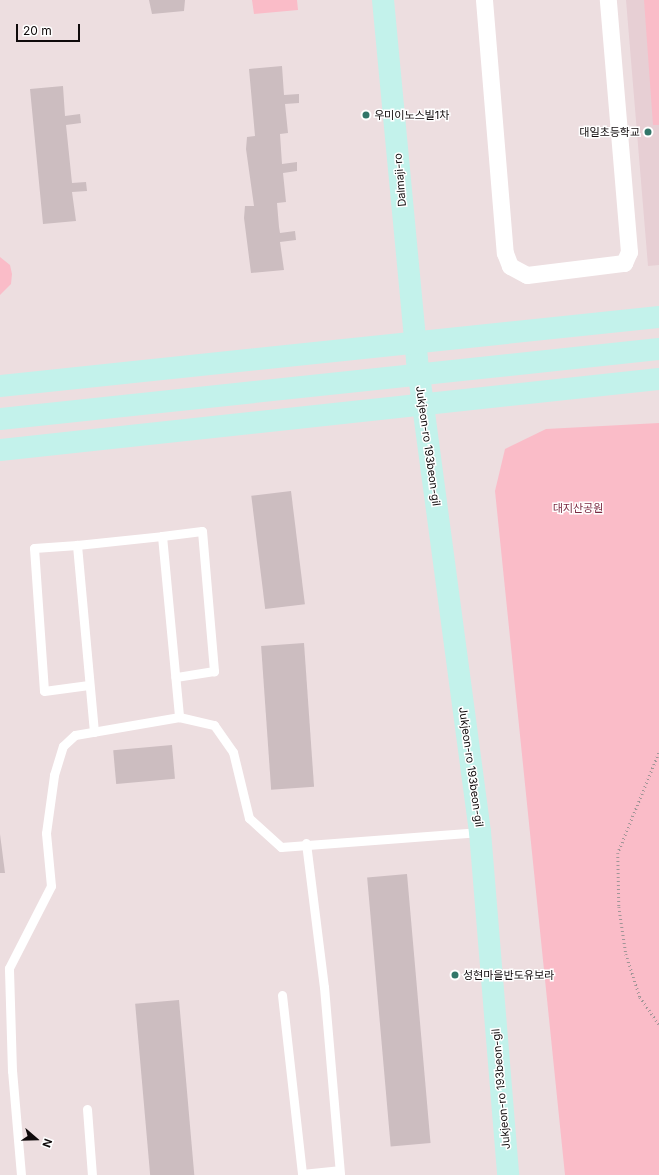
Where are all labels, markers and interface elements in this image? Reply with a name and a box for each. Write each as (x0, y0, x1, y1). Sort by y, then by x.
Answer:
scale bar (18, 16, 82, 42)
text: 20 m (23, 23, 52, 38)
place label: 우미이노스빌1차 (374, 108, 449, 122)
marker: 우미이노스빌1차 (361, 110, 371, 120)
place label: 대일초등학교 (579, 125, 640, 139)
marker: 대일초등학교 (643, 127, 653, 137)
street label: Dalmaji-ro (391, 153, 409, 207)
street label: Jukjeon-ro 193beon-gil (413, 385, 443, 507)
park label: 대지산공원 (553, 501, 603, 515)
street label: Jukjeon-ro 193beon-gil (456, 706, 486, 828)
place label: 성현마을반도유보라 (463, 968, 554, 982)
marker: 성현마을반도유보라 (450, 970, 460, 980)
street label: Jukjeon-ro 193beon-gil (489, 1028, 513, 1150)
north arrow (16, 1119, 56, 1159)
text: N (39, 1137, 55, 1149)

